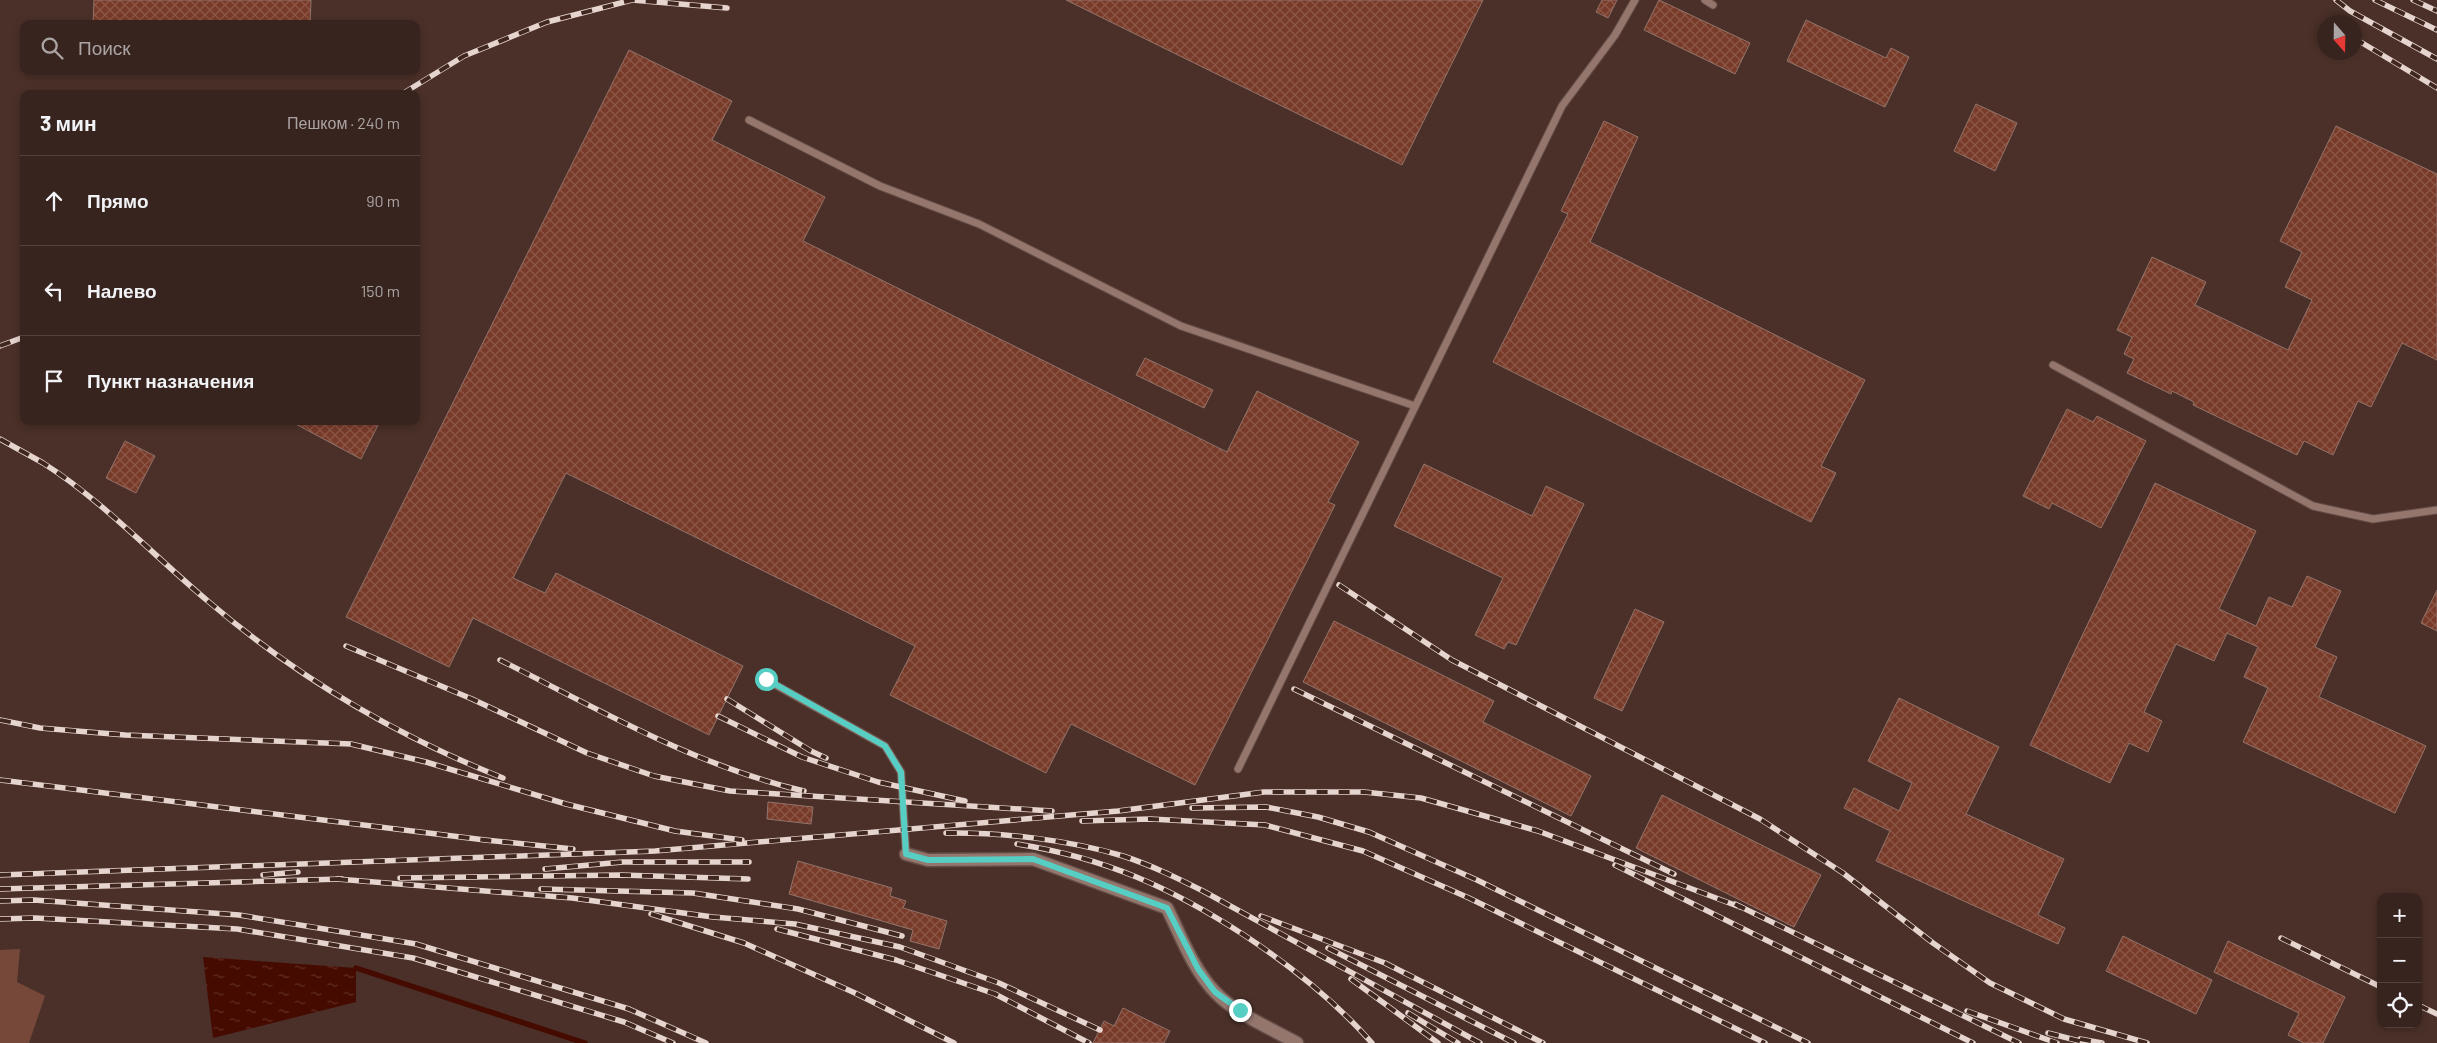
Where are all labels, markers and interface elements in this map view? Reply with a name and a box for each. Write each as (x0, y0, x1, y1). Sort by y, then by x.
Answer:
north arrow (2317, 15, 2362, 60)
search box (20, 20, 420, 75)
icon: search (38, 34, 66, 62)
text: Поиск (78, 36, 131, 59)
text: 3 мин (40, 110, 97, 135)
text: Пешком · 240 m (287, 113, 400, 132)
icon: ahead (40, 187, 68, 215)
text: Прямо (87, 189, 149, 212)
text: 90 m (366, 191, 400, 210)
icon: left (40, 277, 68, 305)
text: Налево (87, 279, 157, 302)
text: 150 m (361, 281, 400, 300)
icon: arrive (40, 367, 68, 395)
text: Пункт назначения (87, 369, 254, 392)
route start (755, 668, 778, 691)
map controls (2377, 893, 2422, 1028)
button: + (2377, 893, 2422, 938)
button: − (2377, 938, 2422, 983)
button: locate (2377, 983, 2422, 1028)
route end (1229, 999, 1252, 1022)

